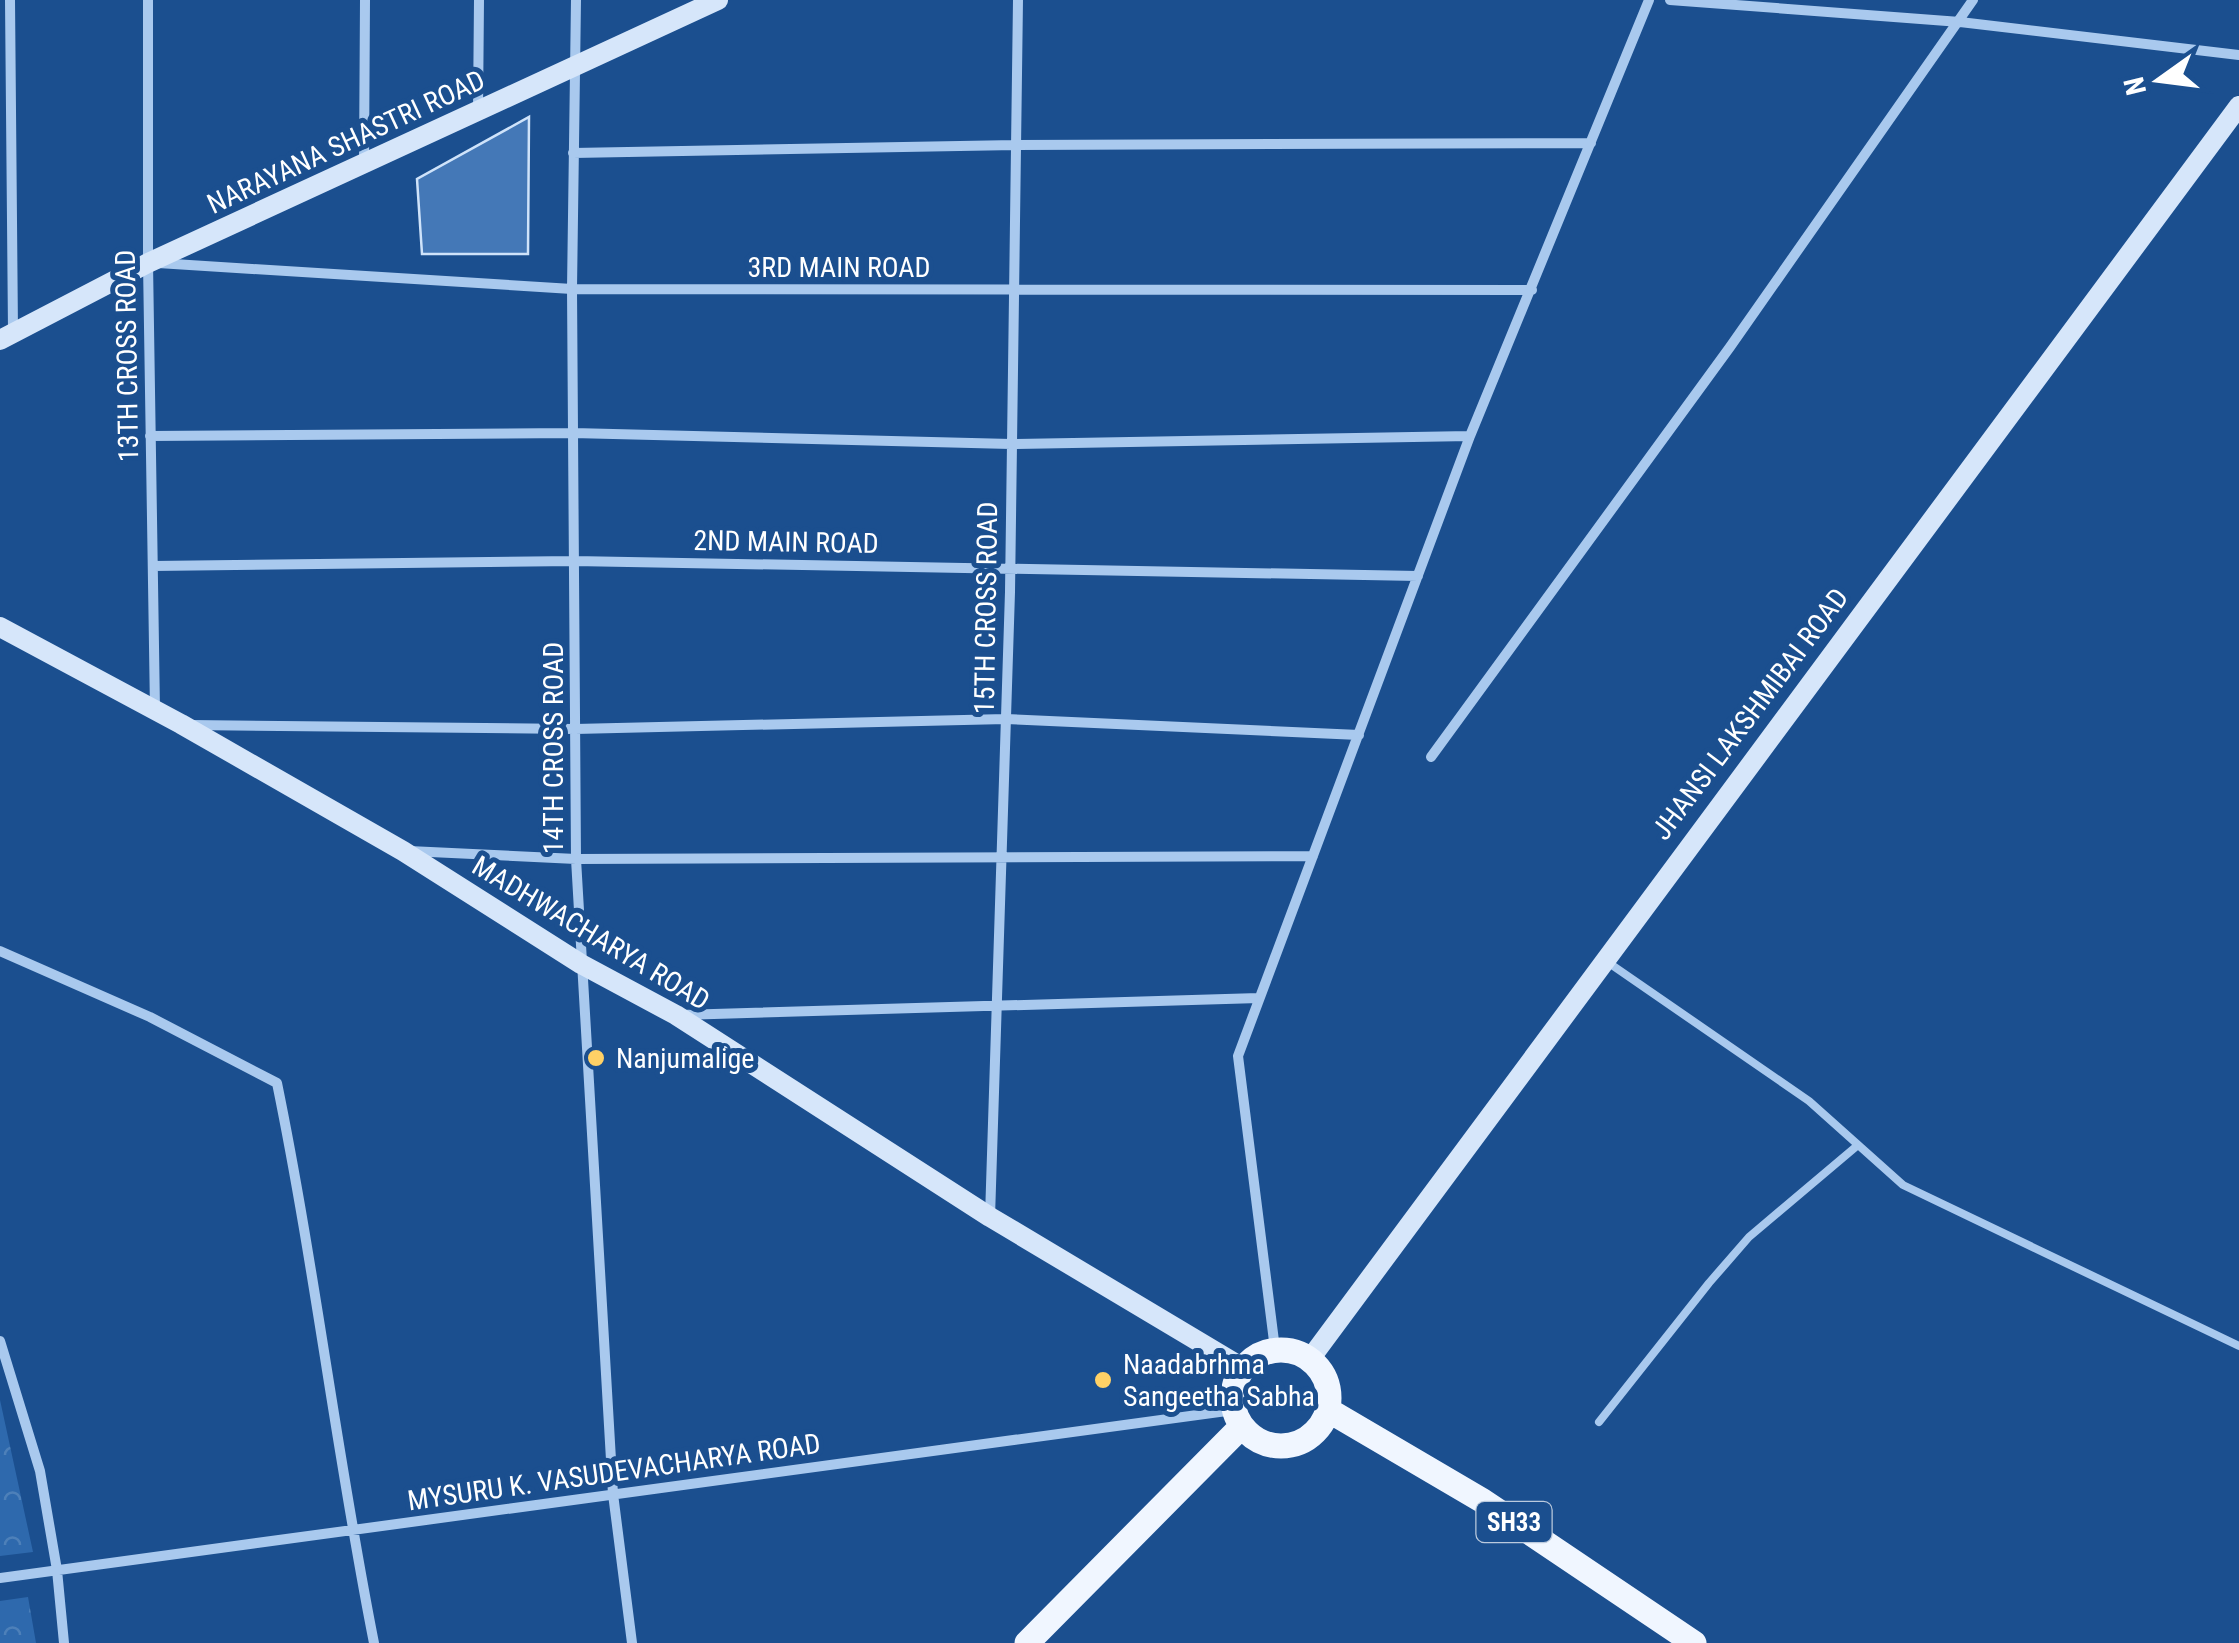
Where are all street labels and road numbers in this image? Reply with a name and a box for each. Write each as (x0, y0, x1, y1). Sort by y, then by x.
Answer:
street label: NARAYANA SHASTRI ROAD (202, 63, 490, 221)
street label: 13TH CROSS ROAD (109, 249, 145, 463)
street label: 3RD MAIN ROAD (748, 251, 930, 284)
street label: 15TH CROSS ROAD (968, 501, 1004, 715)
street label: 2ND MAIN ROAD (693, 524, 879, 560)
street label: JHANSI LAKSHMIBAI ROAD (1645, 582, 1855, 846)
street label: 14TH CROSS ROAD (537, 642, 570, 854)
street label: MADHWACHARYA ROAD (466, 849, 716, 1017)
street label: MYSURU K. VASUDEVACHARYA ROAD (405, 1427, 823, 1517)
road number: SH33 (1476, 1502, 1552, 1542)

